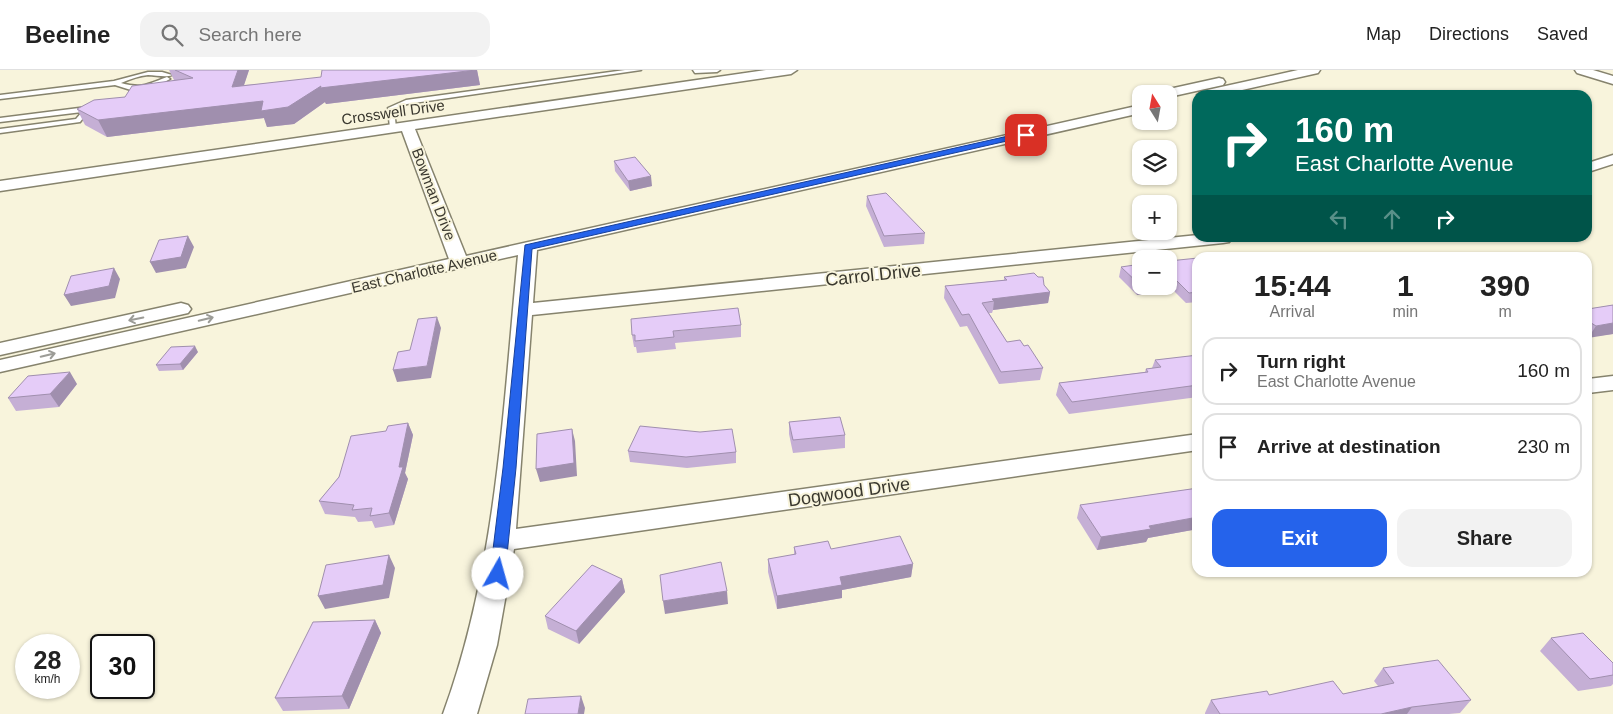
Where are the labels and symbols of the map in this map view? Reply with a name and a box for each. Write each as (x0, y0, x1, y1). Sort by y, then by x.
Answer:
north arrow (1132, 85, 1178, 130)
street label: Crosswell Drive (340, 96, 446, 128)
pin (1005, 114, 1047, 156)
street label: Bowman Drive (409, 145, 459, 243)
street label: East Charlotte Avenue (349, 246, 499, 296)
street label: Carrol Drive (824, 260, 922, 290)
one-way arrow (198, 314, 214, 324)
one-way arrow (129, 315, 145, 324)
one-way arrow (39, 350, 55, 359)
street label: Dogwood Drive (787, 474, 911, 510)
position arrow (471, 547, 523, 599)
speed limit sign: 30 (90, 634, 155, 699)

